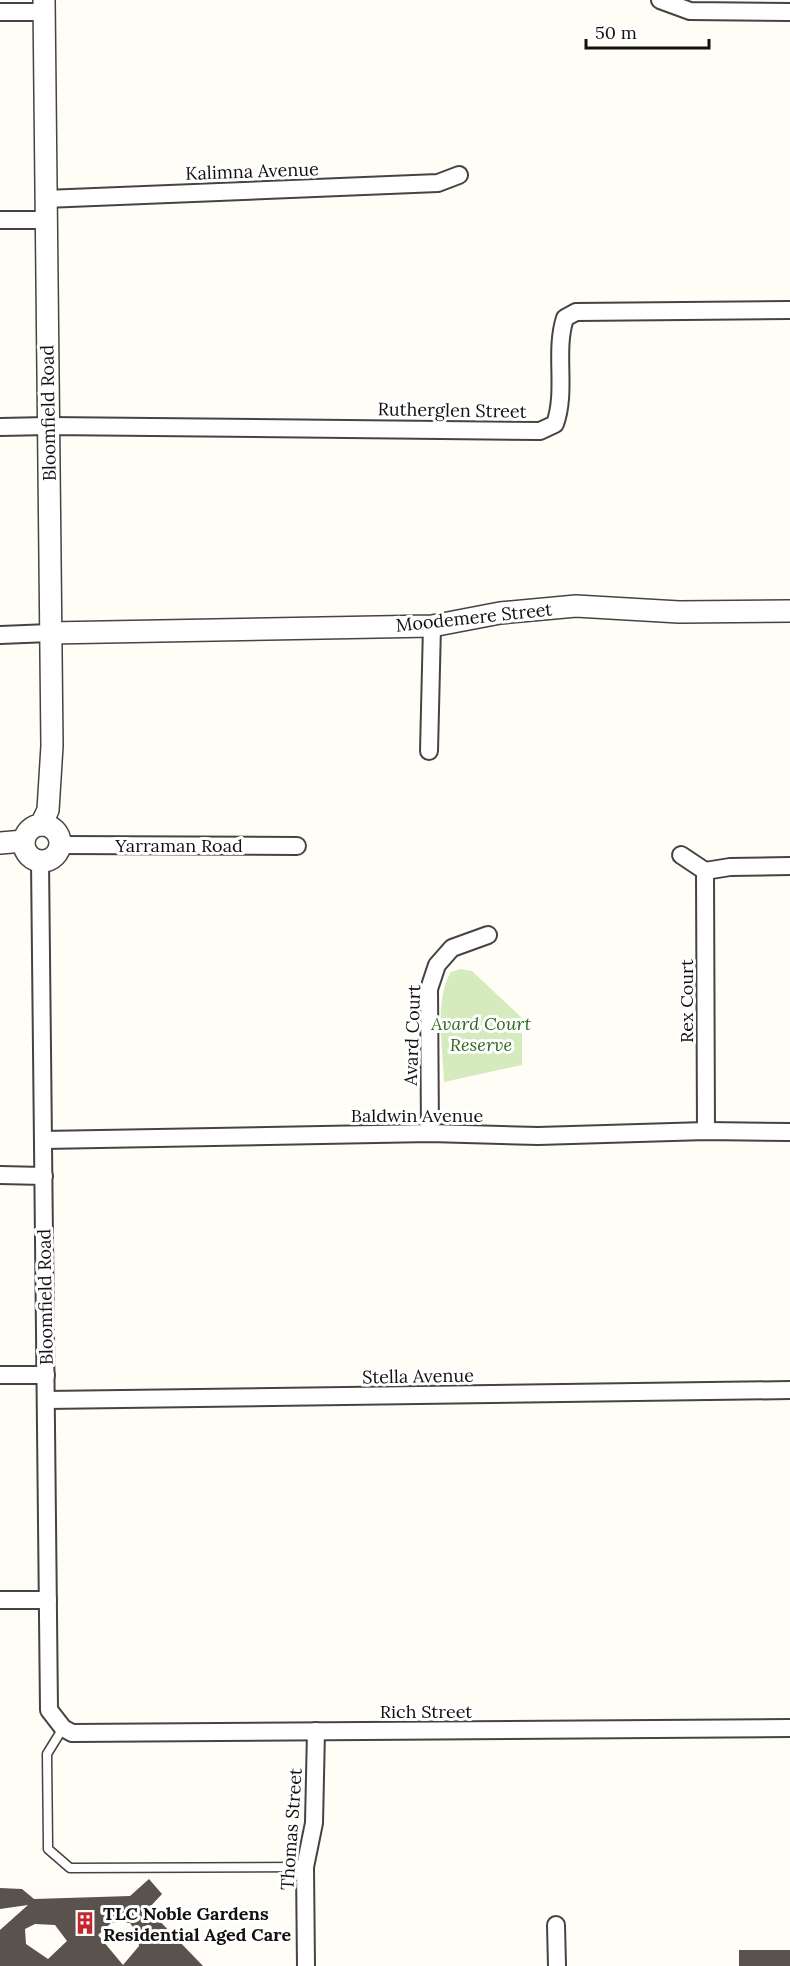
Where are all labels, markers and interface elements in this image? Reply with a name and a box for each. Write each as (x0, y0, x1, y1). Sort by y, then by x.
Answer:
scale bar (586, 12, 709, 50)
text: 50 m (595, 21, 637, 44)
street label: Kalimna Avenue (185, 157, 319, 185)
street label: Bloomfield Road (35, 344, 61, 481)
street label: Rutherglen Street (377, 397, 527, 423)
street label: Moodemere Street (395, 597, 553, 637)
street label: Yarraman Road (114, 834, 243, 857)
street label: Rex Court (675, 959, 698, 1043)
street label: Avard Court (399, 984, 425, 1087)
park label: Avard Court Reserve (430, 1012, 532, 1056)
street label: Baldwin Avenue (351, 1104, 483, 1127)
street label: Bloomfield Road (32, 1228, 58, 1365)
street label: Stella Avenue (362, 1364, 474, 1388)
street label: Rich Street (380, 1700, 472, 1723)
street label: Thomas Street (275, 1767, 307, 1891)
place label: TLC Noble Gardens Residential Aged Care (103, 1902, 292, 1946)
building icon: TLC Noble Gardens Residential Aged Care (72, 1910, 98, 1936)

